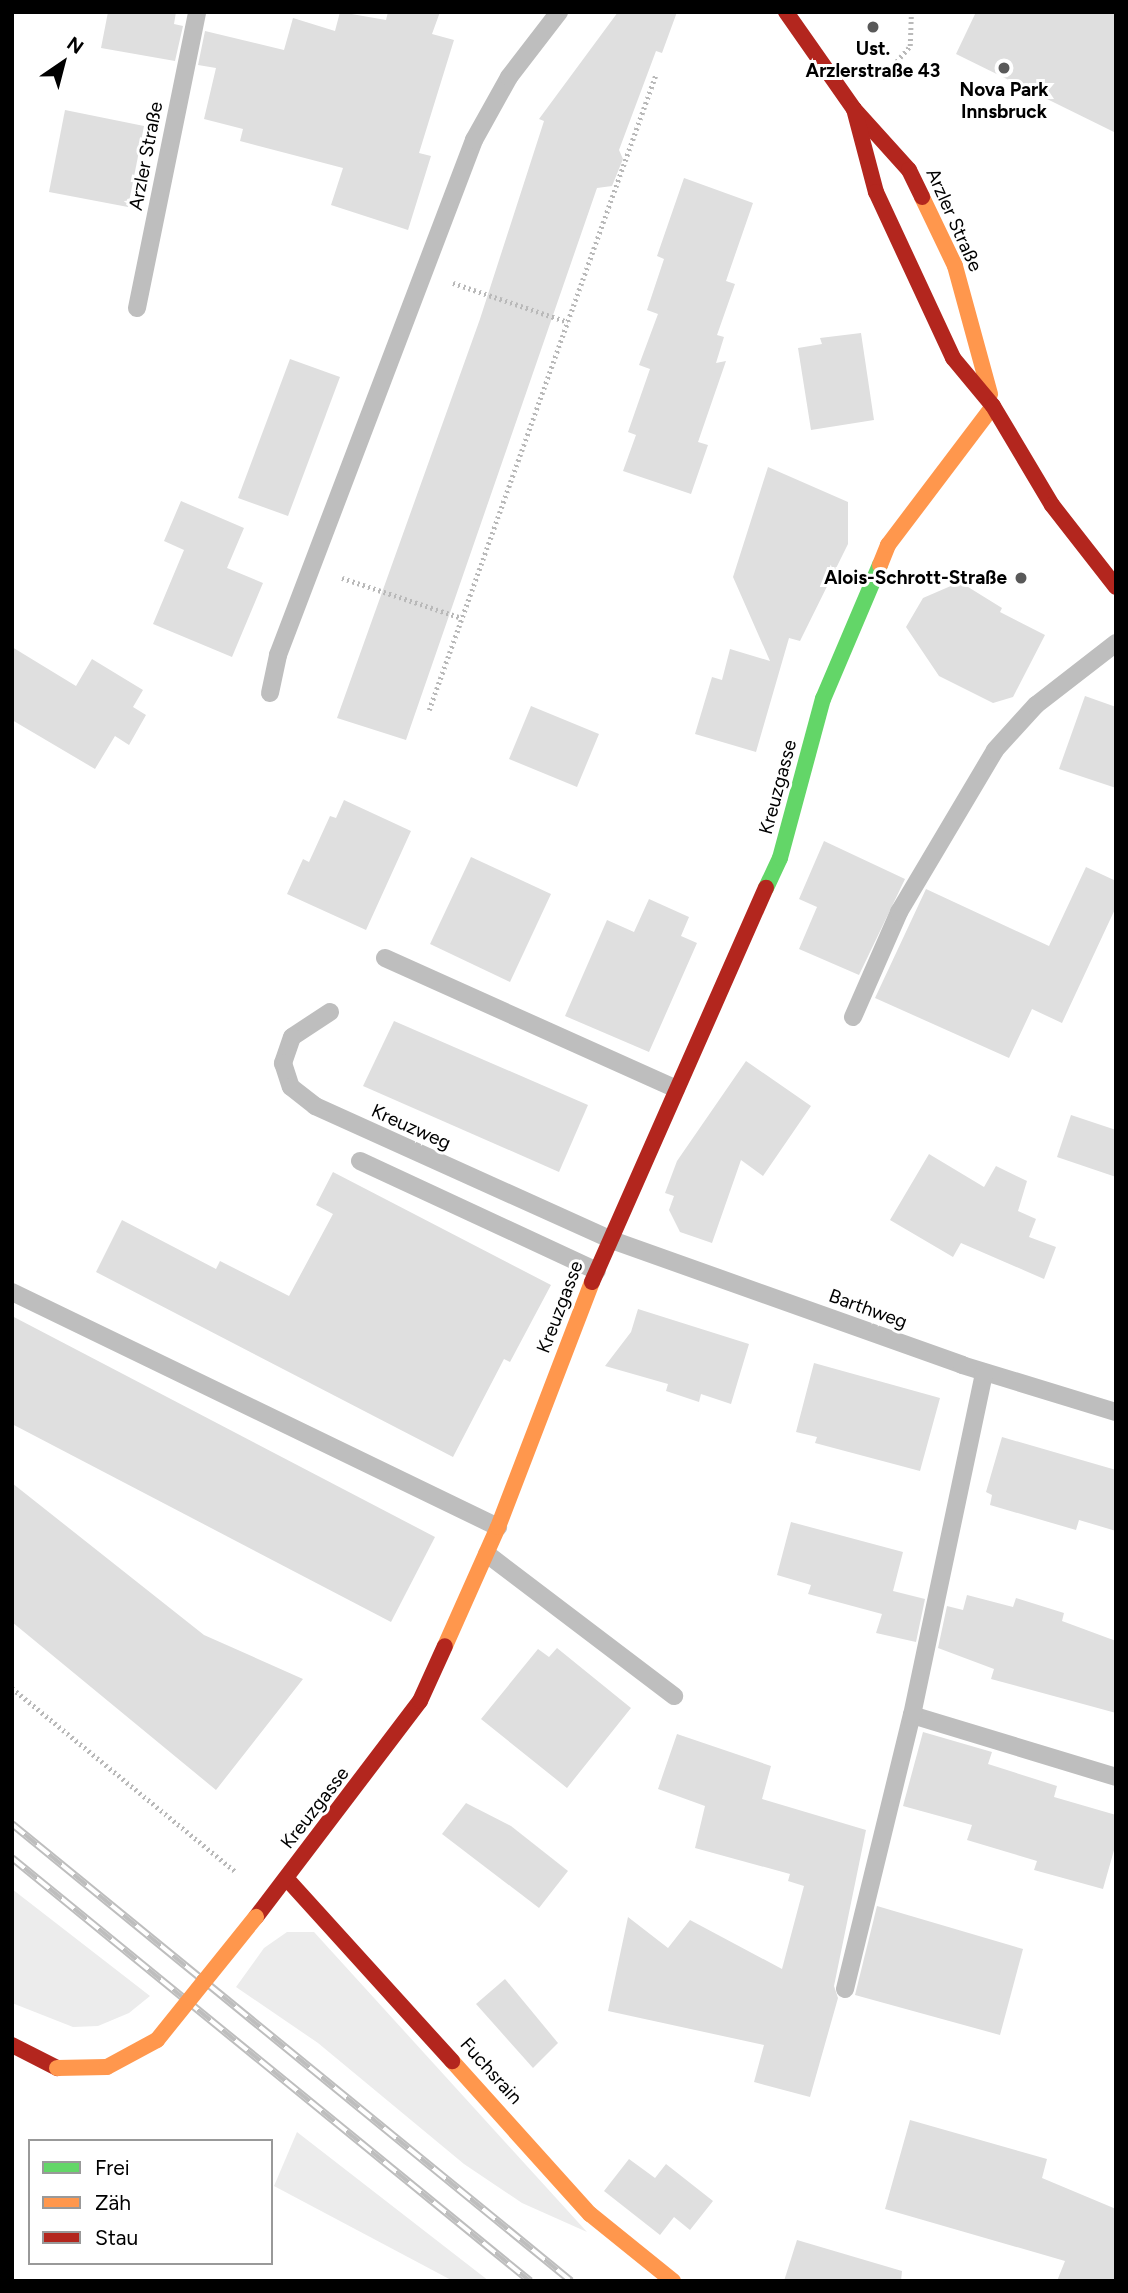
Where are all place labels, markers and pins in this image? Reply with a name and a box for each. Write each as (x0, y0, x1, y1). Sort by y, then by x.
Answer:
marker: Ust. Arzlerstraße 43 (865, 19, 881, 35)
place label: Ust. Arzlerstraße 43 (806, 38, 940, 82)
marker: Nova Park Innsbruck (996, 60, 1012, 76)
place label: Nova Park Innsbruck (959, 79, 1049, 123)
place label: Alois-Schrott-Straße (824, 567, 1007, 589)
marker: Alois-Schrott-Straße (1013, 570, 1029, 586)

